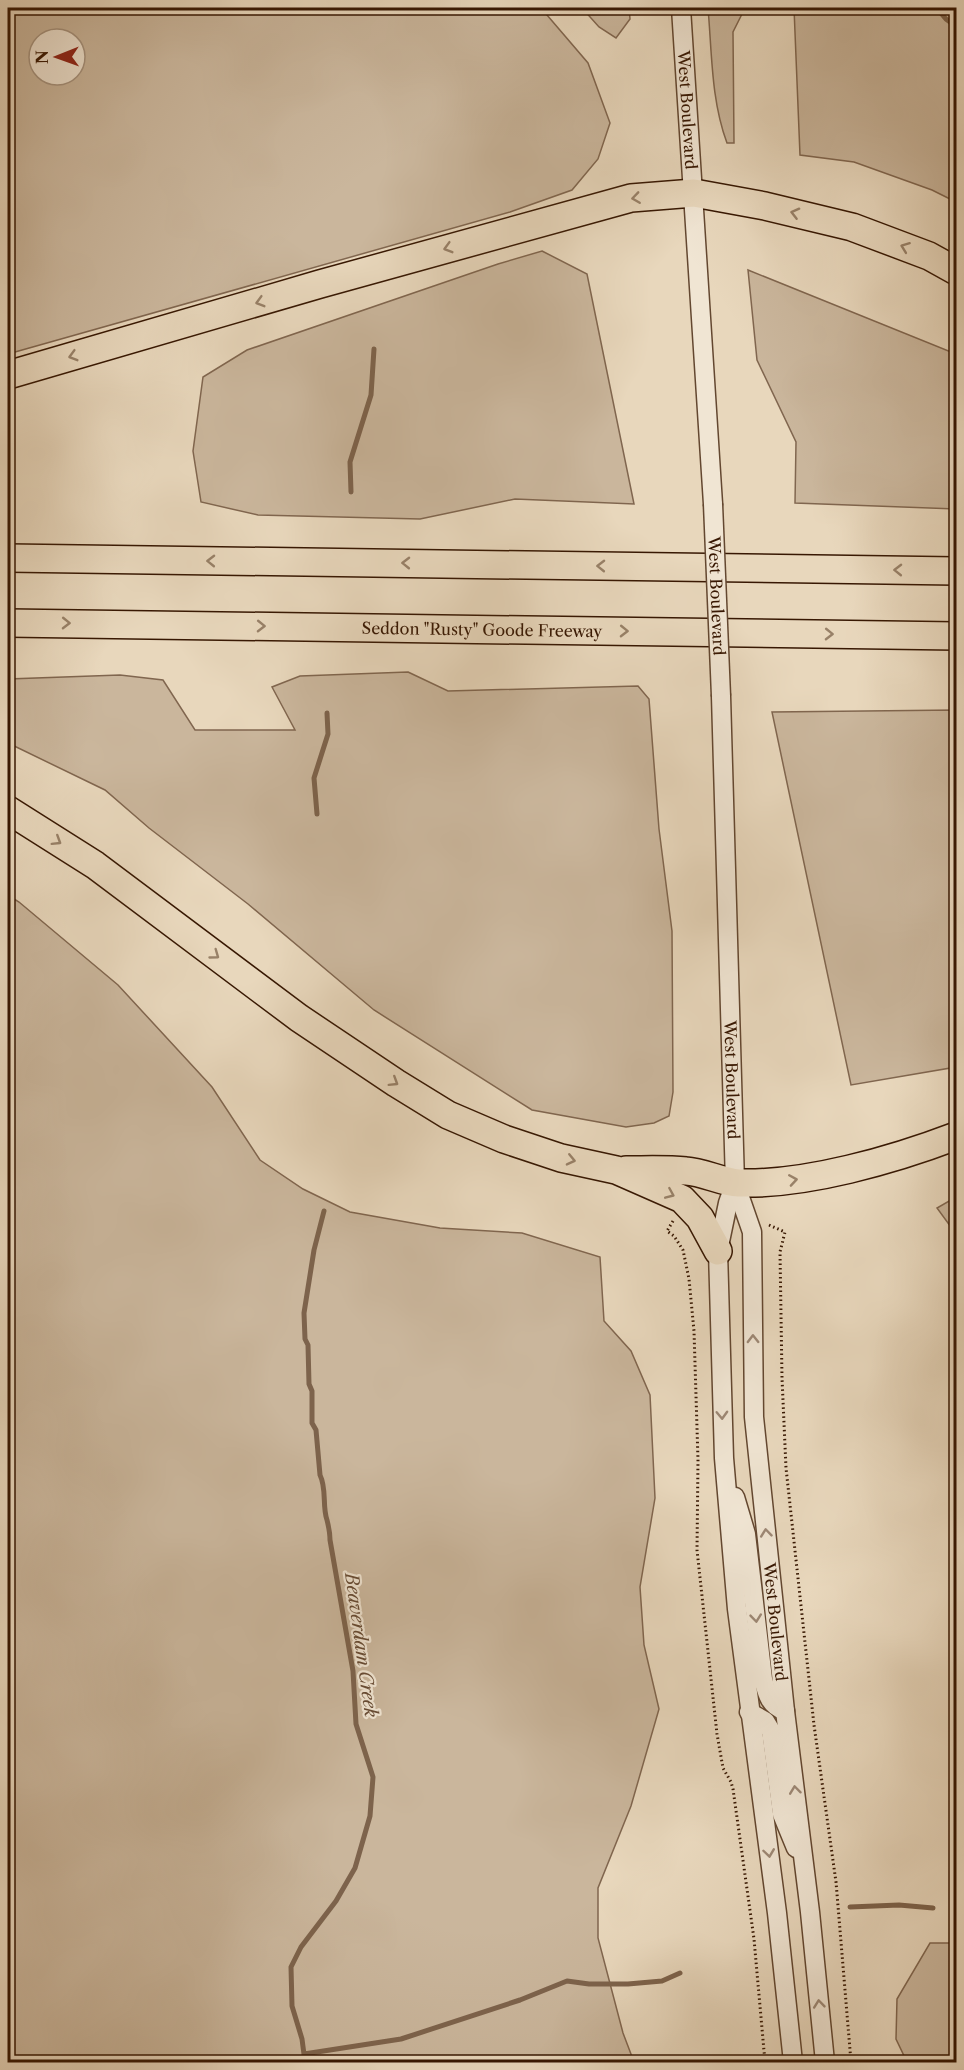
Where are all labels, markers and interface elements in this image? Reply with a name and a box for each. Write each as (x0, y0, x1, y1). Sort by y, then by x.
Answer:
north arrow (27, 27, 87, 87)
street label: West Boulevard (674, 49, 701, 170)
text: N (32, 50, 52, 64)
one-way arrow (631, 191, 641, 204)
one-way arrow (791, 208, 801, 221)
one-way arrow (443, 241, 454, 253)
one-way arrow (900, 242, 911, 254)
one-way arrow (255, 294, 265, 307)
one-way arrow (68, 349, 79, 361)
street label: West Boulevard (704, 535, 729, 656)
one-way arrow (207, 555, 216, 567)
one-way arrow (402, 557, 411, 569)
one-way arrow (597, 560, 606, 572)
one-way arrow (894, 564, 903, 576)
one-way arrow (61, 617, 70, 630)
street label: Seddon "Rusty" Goode Freeway (362, 618, 603, 641)
one-way arrow (256, 620, 265, 632)
one-way arrow (619, 625, 628, 638)
one-way arrow (825, 628, 834, 640)
one-way arrow (50, 834, 61, 845)
one-way arrow (209, 947, 220, 958)
street label: West Boulevard (720, 1019, 744, 1140)
one-way arrow (387, 1075, 398, 1086)
one-way arrow (566, 1153, 576, 1166)
one-way arrow (789, 1174, 798, 1186)
one-way arrow (663, 1187, 674, 1199)
one-way arrow (747, 1334, 759, 1343)
one-way arrow (716, 1410, 729, 1419)
one-way arrow (760, 1529, 773, 1538)
street label: West Boulevard (759, 1560, 792, 1682)
water label: Beaverdam Creek (340, 1569, 382, 1719)
one-way arrow (749, 1613, 762, 1623)
one-way arrow (789, 1785, 802, 1794)
one-way arrow (762, 1849, 774, 1858)
one-way arrow (813, 2000, 826, 2009)

